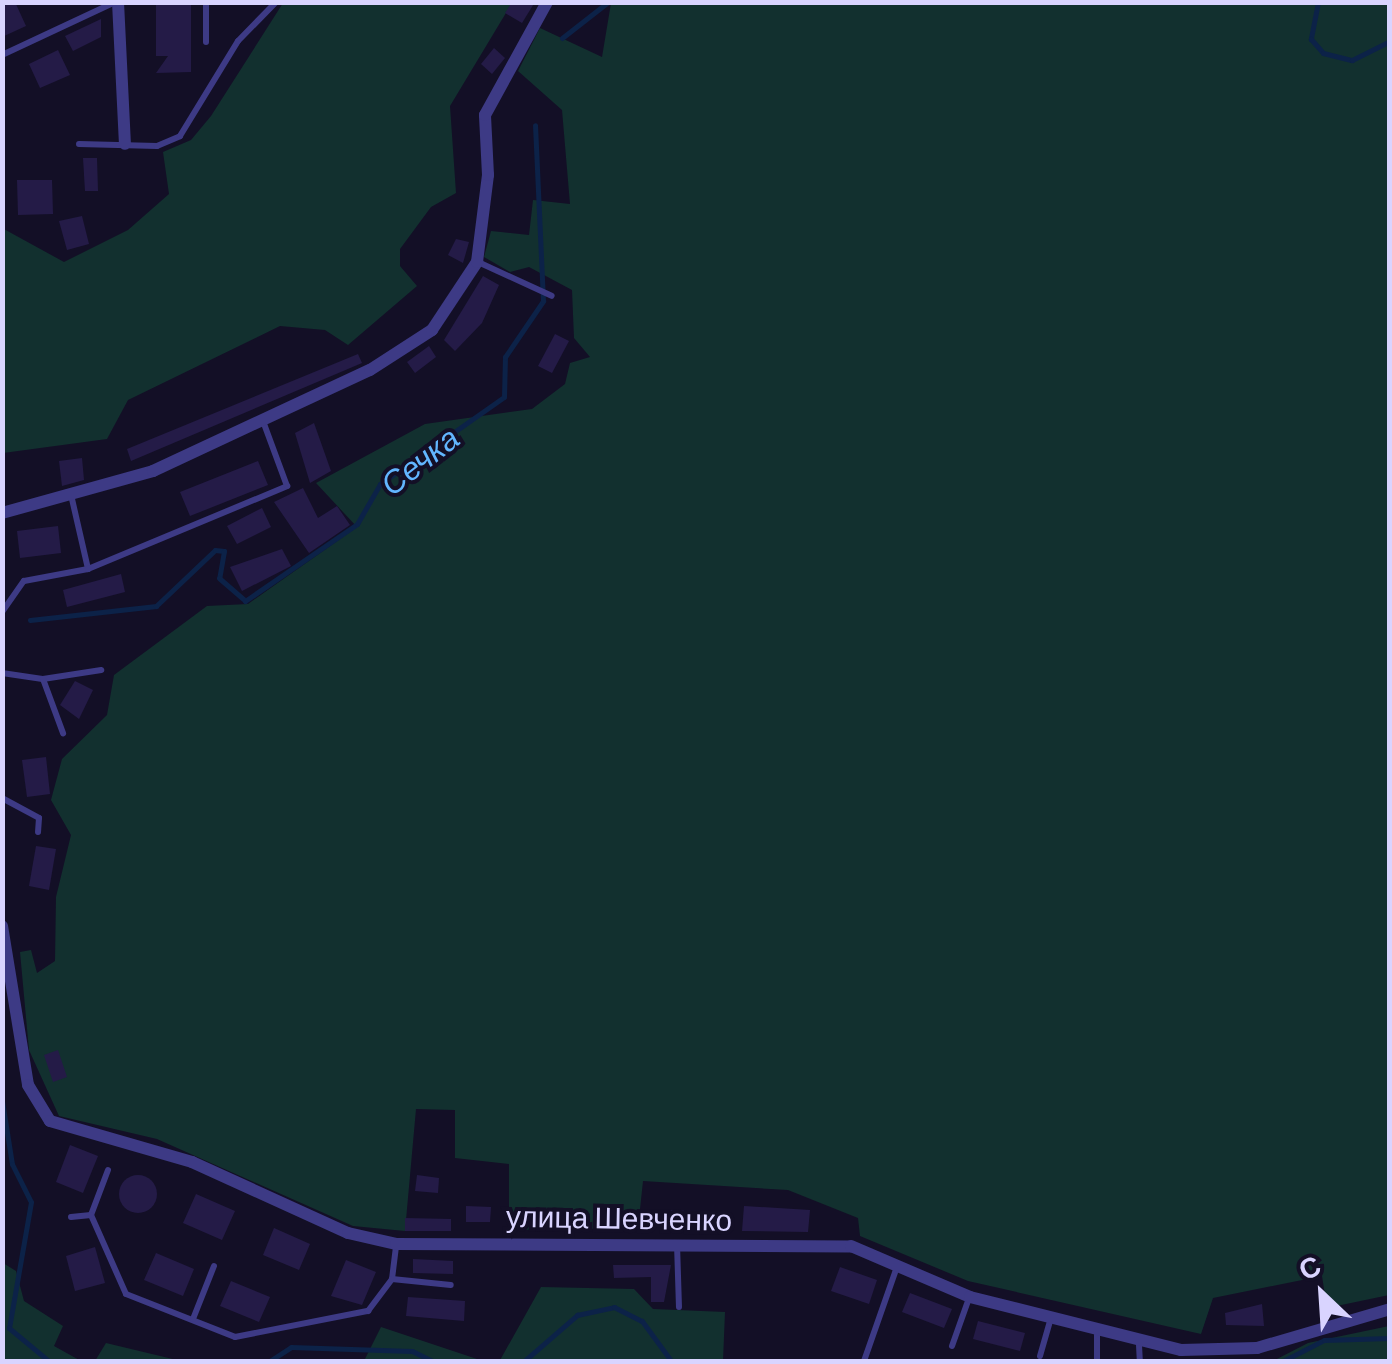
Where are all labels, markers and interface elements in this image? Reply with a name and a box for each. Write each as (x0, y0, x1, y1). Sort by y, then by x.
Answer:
water label: Сечка (372, 418, 466, 502)
street label: улица Шевченко (506, 1197, 732, 1237)
north arrow (1272, 1244, 1372, 1344)
text: С (1293, 1247, 1326, 1286)

